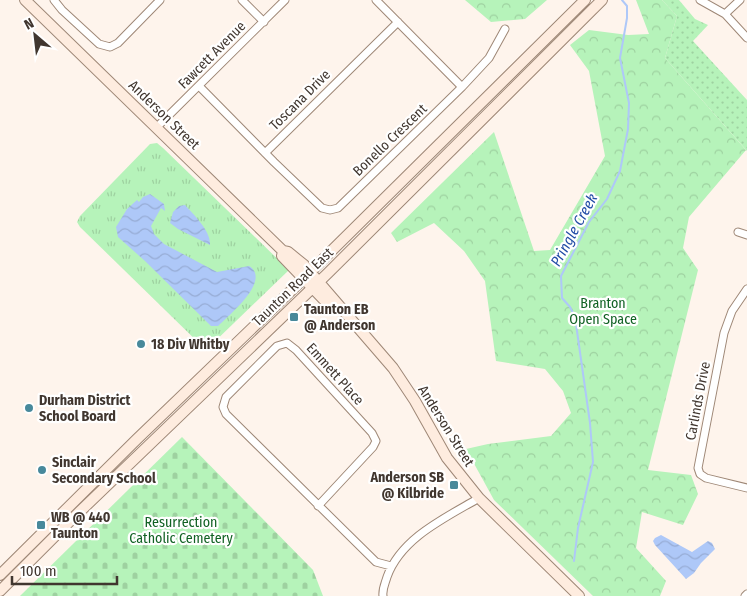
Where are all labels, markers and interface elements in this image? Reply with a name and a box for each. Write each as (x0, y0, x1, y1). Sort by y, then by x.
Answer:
north arrow (10, 10, 60, 60)
text: N (21, 14, 37, 33)
street label: Fawcett Avenue (175, 18, 249, 92)
street label: Toscana Drive (266, 66, 334, 134)
street label: Anderson Street (125, 77, 203, 153)
street label: Bonello Crescent (349, 100, 431, 180)
water label: Pringle Creek (547, 190, 602, 269)
street label: Taunton Road East (249, 244, 337, 330)
park label: Branton Open Space (569, 295, 637, 328)
place label: Taunton EB @ Anderson (304, 301, 375, 334)
marker: Taunton EB @ Anderson (288, 311, 300, 323)
place label: 18 Div Whitby (151, 336, 230, 353)
marker: 18 Div Whitby (135, 338, 147, 350)
street label: Emmett Place (303, 339, 367, 409)
street label: Carlinds Drive (682, 360, 714, 442)
street label: Anderson Street (414, 382, 478, 470)
place label: Durham District School Board (39, 392, 131, 425)
marker: Durham District School Board (23, 402, 35, 414)
place label: Sinclair Secondary School (52, 454, 156, 487)
marker: Sinclair Secondary School (36, 464, 48, 476)
place label: Anderson SB @ Kilbride (369, 469, 444, 502)
marker: Anderson SB @ Kilbride (448, 479, 460, 491)
place label: WB @ 440 Taunton (51, 509, 111, 542)
park label: Resurrection Catholic Cemetery (129, 514, 233, 547)
marker: WB @ 440 Taunton (35, 519, 47, 531)
scale bar (12, 554, 118, 586)
text: 100 m (20, 562, 57, 580)

